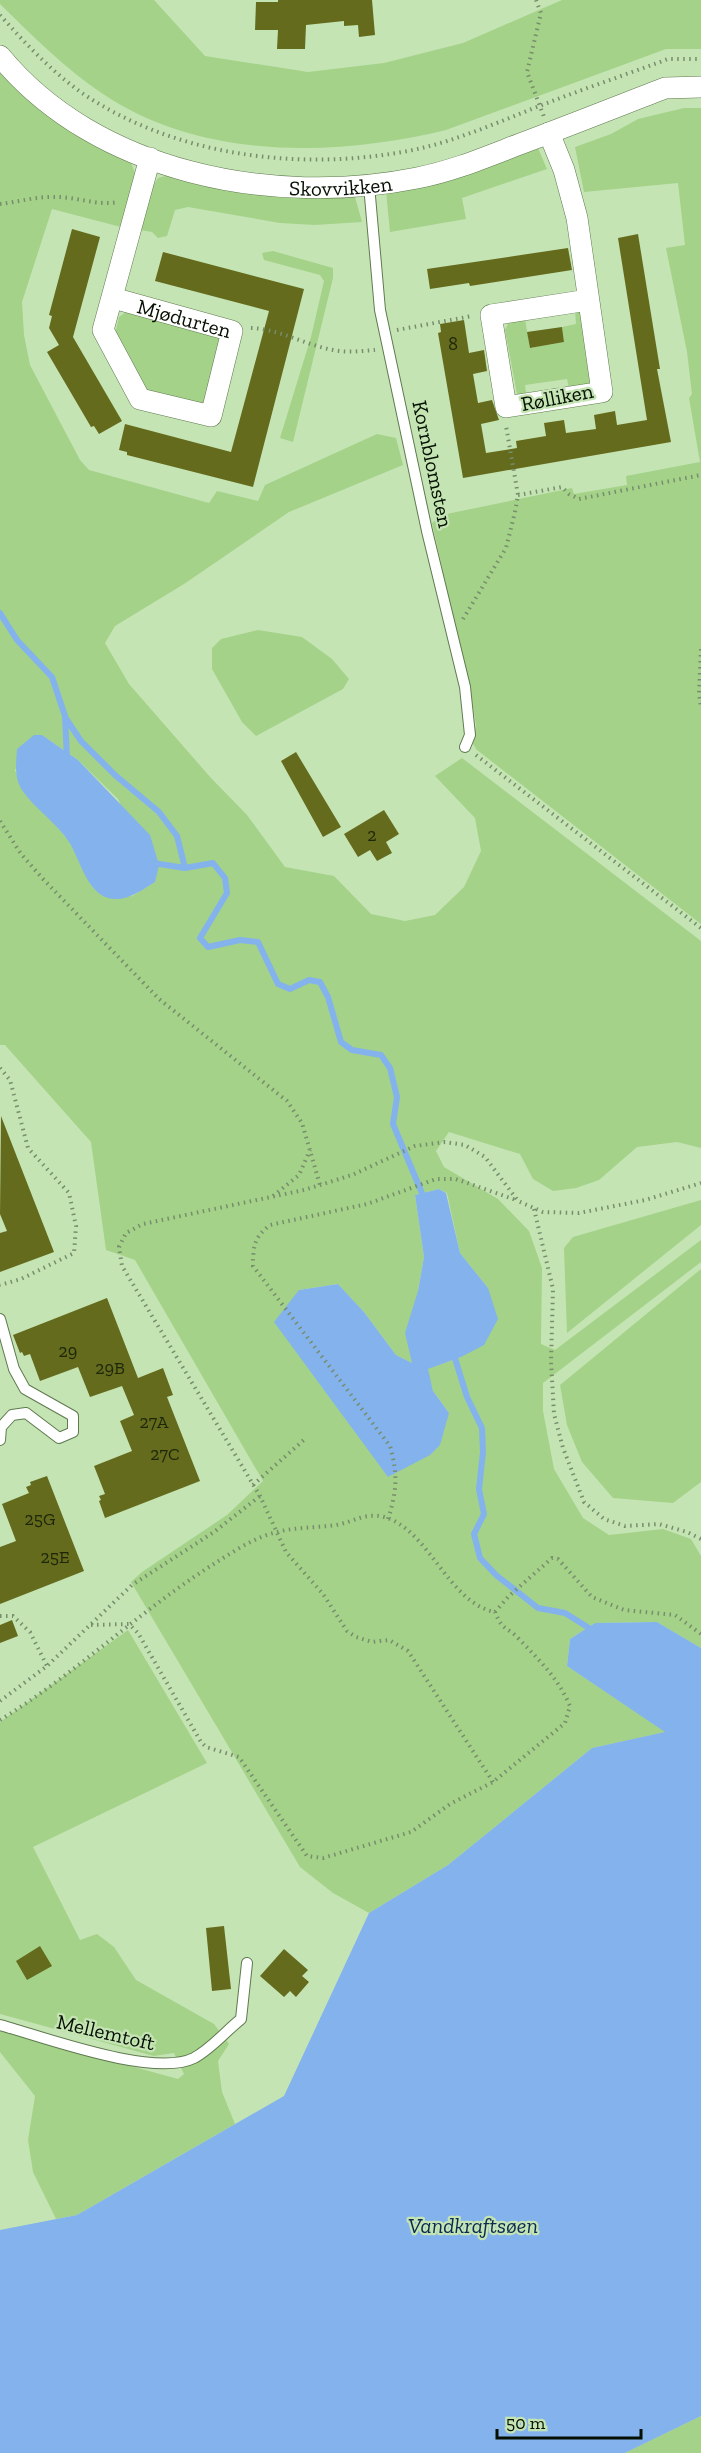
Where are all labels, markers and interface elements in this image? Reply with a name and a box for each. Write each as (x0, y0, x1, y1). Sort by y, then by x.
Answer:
street label: Skovvikken (289, 170, 394, 200)
street label: Mjødurten (135, 293, 234, 343)
house number: 8 (448, 333, 458, 355)
street label: Rølliken (519, 378, 595, 416)
street label: Kornblomsten (407, 398, 459, 530)
house number: 2 (367, 824, 377, 846)
house number: 29 (59, 1340, 77, 1362)
house number: 29B (95, 1357, 125, 1379)
house number: 27A (140, 1411, 169, 1433)
house number: 27C (150, 1443, 180, 1465)
house number: 25G (25, 1508, 55, 1530)
house number: 25E (40, 1546, 70, 1568)
street label: Mellemtoft (54, 2009, 158, 2055)
water label: Vandkraftsøen (408, 2212, 538, 2239)
scale bar (497, 2402, 641, 2440)
text: 50 m (506, 2412, 546, 2434)

